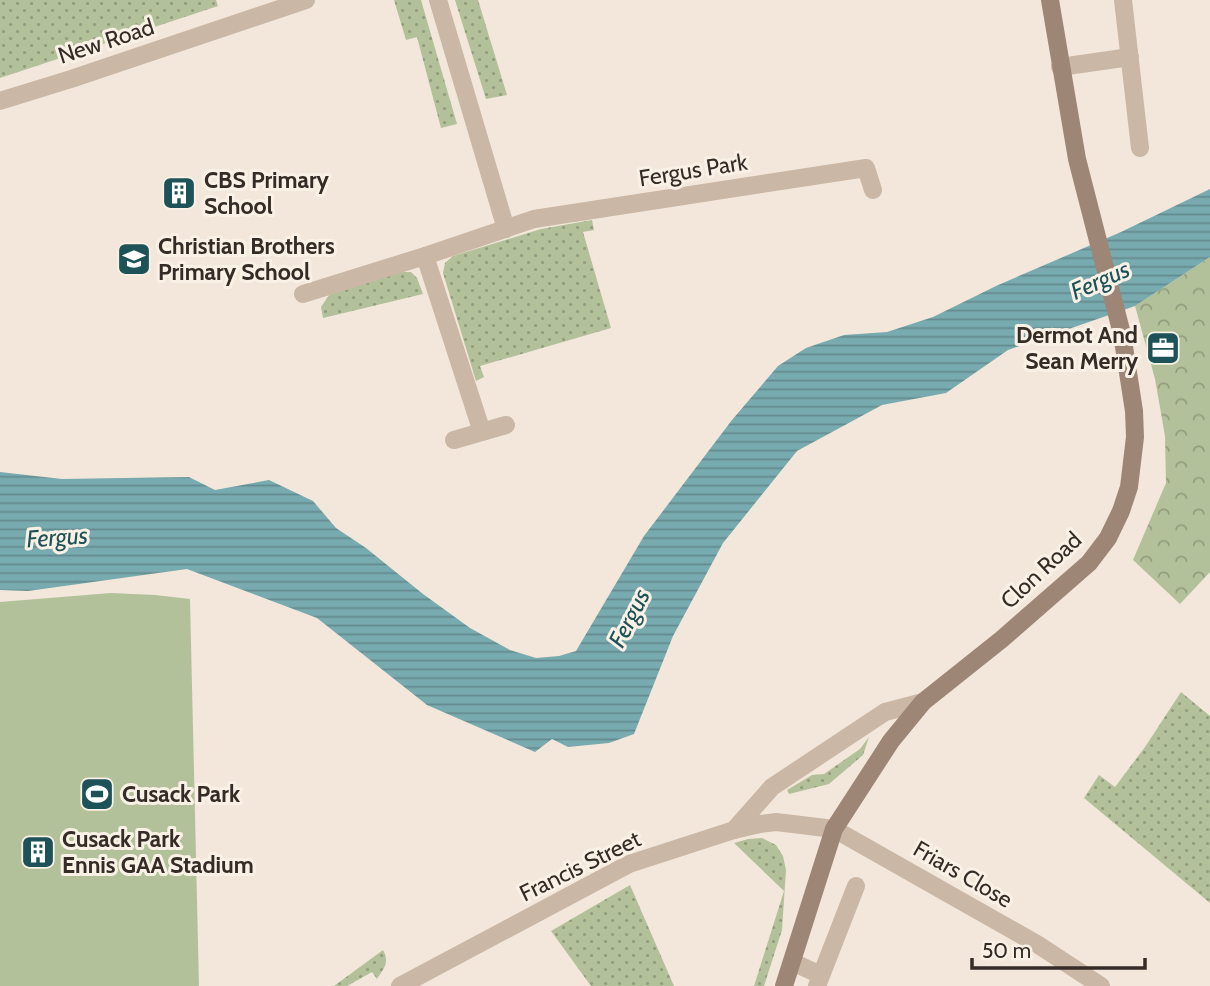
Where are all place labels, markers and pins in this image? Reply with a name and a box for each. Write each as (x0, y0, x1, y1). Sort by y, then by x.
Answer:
place label: CBS Primary School (204, 166, 330, 220)
building icon: CBS Primary School (160, 174, 198, 212)
place label: Christian Brothers Primary School (158, 232, 335, 286)
school or university icon: Christian Brothers Primary School (115, 240, 153, 278)
place label: Dermot And Sean Merry (1016, 321, 1139, 375)
office icon: Dermot And Sean Merry (1144, 329, 1182, 367)
sports icon: Cusack Park (78, 775, 116, 813)
place label: Cusack Park (122, 780, 241, 808)
place label: Cusack Park Ennis GAA Stadium (62, 825, 254, 879)
building icon: Cusack Park Ennis GAA Stadium (19, 833, 57, 871)

